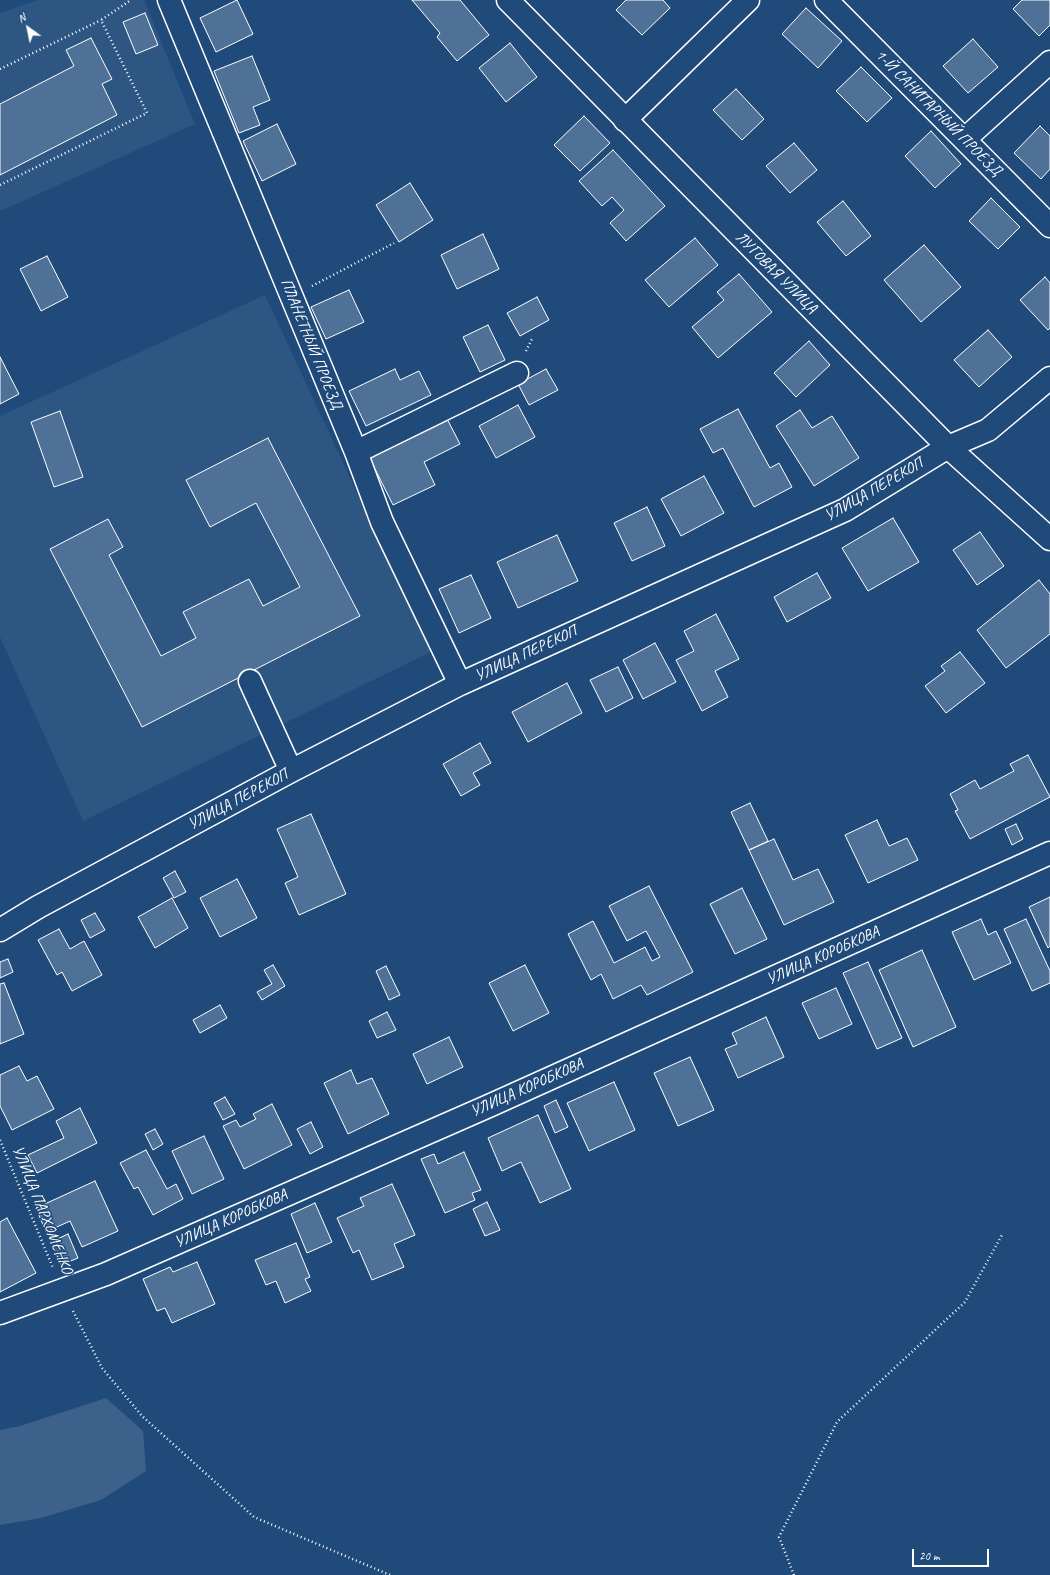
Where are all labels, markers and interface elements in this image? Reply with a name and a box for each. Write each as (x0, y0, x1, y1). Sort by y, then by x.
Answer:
north arrow (8, 8, 48, 48)
text: N (15, 10, 28, 26)
street label: 1-Й САНИТАРНЫЙ ПРОЕЗД (871, 46, 1005, 180)
street label: ЛУГОВАЯ УЛИЦА (731, 228, 821, 318)
street label: ПЛАНЕТНЫЙ ПРОЕЗД (276, 276, 346, 412)
street label: УЛИЦА ПЕРЕКОП (821, 454, 927, 526)
street label: УЛИЦА ПЕРЕКОП (472, 622, 580, 686)
street label: УЛИЦА ПЕРЕКОП (185, 766, 291, 834)
street label: УЛИЦА КОРОБКОВА (764, 923, 882, 989)
street label: УЛИЦА КОРОБКОВА (468, 1055, 586, 1121)
street label: УЛИЦА ПАРХОМЕНКО (8, 1143, 76, 1277)
street label: УЛИЦА КОРОБКОВА (172, 1186, 290, 1252)
scale bar (914, 1541, 991, 1567)
text: 20 m (919, 1548, 939, 1564)

